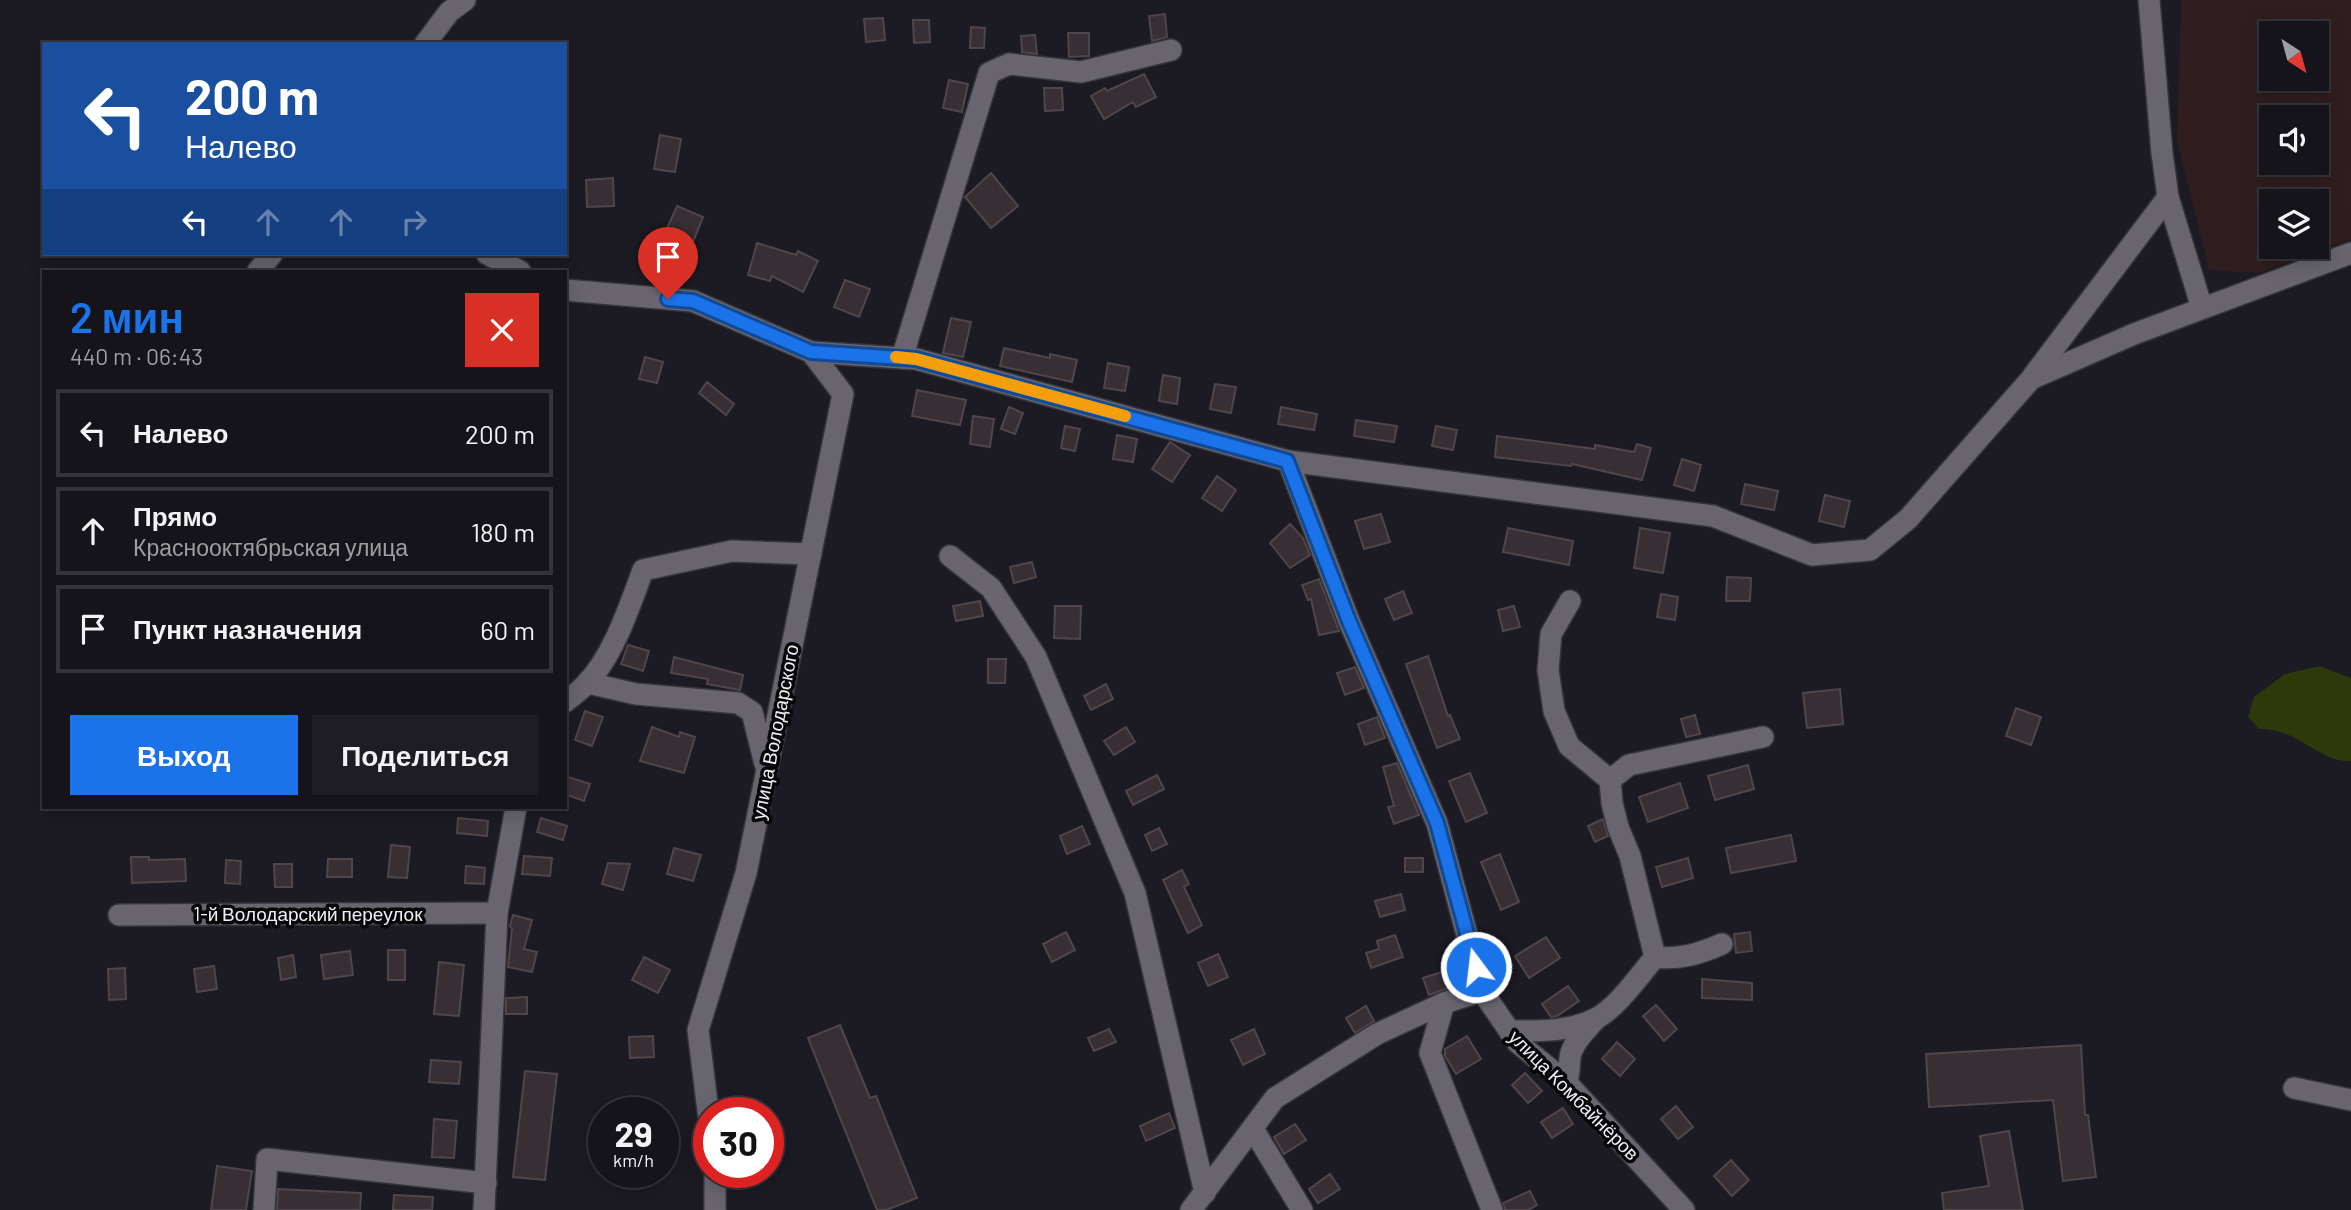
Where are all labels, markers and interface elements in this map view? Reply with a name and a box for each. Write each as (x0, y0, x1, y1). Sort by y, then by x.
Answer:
north arrow (2259, 21, 2329, 91)
map controls (2259, 21, 2329, 259)
text: 200 m (185, 66, 319, 125)
icon: left (70, 70, 161, 161)
button: sound (2259, 105, 2329, 175)
text: Налево (185, 126, 297, 164)
button: layers (2259, 189, 2329, 259)
icon: left (176, 203, 214, 241)
icon: ahead (249, 203, 287, 241)
icon: ahead (322, 203, 360, 241)
icon: right (395, 203, 433, 241)
pin (638, 227, 698, 299)
icon: arrive (649, 238, 687, 276)
text: 2 мин (70, 291, 184, 341)
button: close (465, 293, 539, 367)
text: 440 m · 06:43 (70, 342, 203, 370)
icon: left (74, 414, 112, 452)
text: Налево (133, 417, 228, 448)
text: 200 m (465, 418, 535, 449)
text: Прямо (133, 500, 217, 531)
icon: ahead (74, 512, 112, 550)
text: 180 m (471, 516, 535, 547)
text: Краснооктябрьская улица (133, 533, 408, 561)
icon: arrive (74, 610, 112, 648)
text: Пункт назначения (133, 613, 362, 644)
text: 60 m (480, 614, 535, 645)
street label: улица Володарского (746, 642, 803, 822)
button: Выход (70, 715, 298, 795)
button: Поделиться (312, 715, 539, 795)
street label: 1-й Володарский переулок (194, 902, 423, 925)
position arrow (1439, 930, 1513, 1004)
street label: улица Комбайнёров (1505, 1025, 1644, 1164)
speed limit sign: 30 (693, 1097, 784, 1188)
text: 29 (614, 1112, 653, 1154)
text: km/h (613, 1149, 654, 1171)

